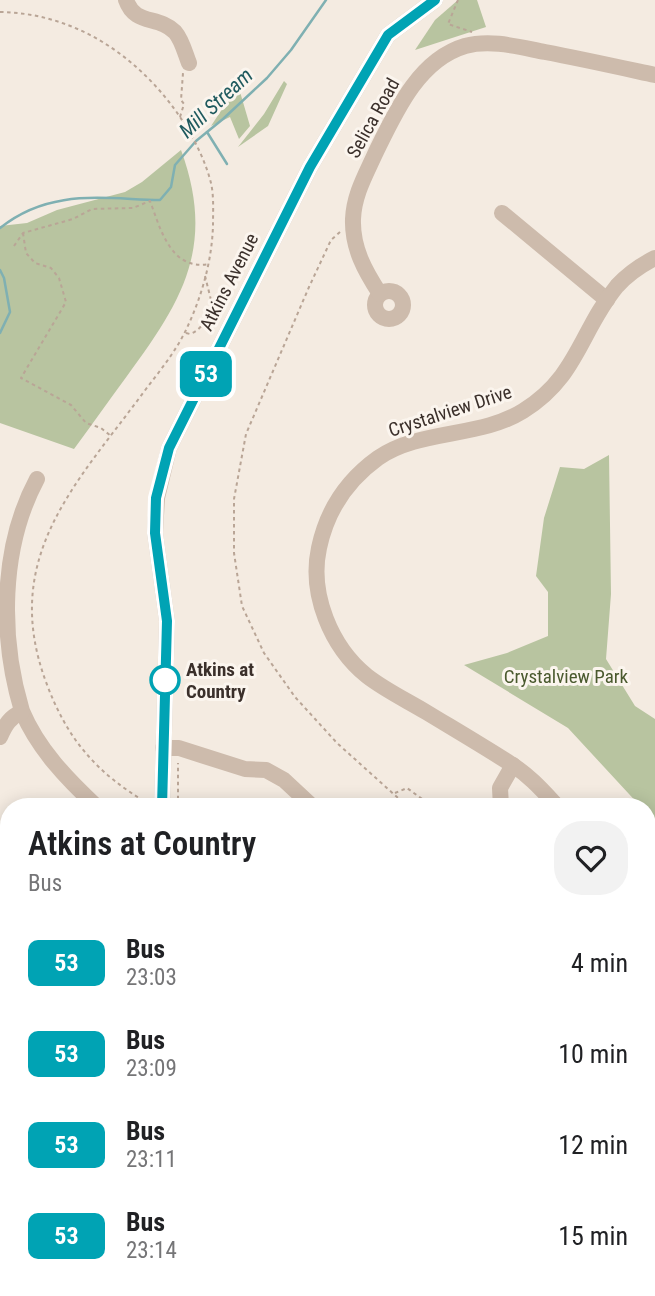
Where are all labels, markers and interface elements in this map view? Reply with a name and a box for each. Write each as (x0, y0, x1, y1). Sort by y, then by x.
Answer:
water label: Mill Stream (174, 63, 258, 143)
street label: Selica Road (342, 74, 404, 162)
street label: Atkins Avenue (195, 229, 263, 335)
line badge: 53 (174, 351, 238, 397)
text: 53 (194, 360, 218, 388)
street label: Crystalview Drive (385, 380, 515, 442)
place label: Atkins at Country (186, 658, 254, 703)
marker: Atkins at Country (150, 665, 180, 695)
park label: Crystalview Park (504, 665, 629, 688)
button: heart (554, 821, 628, 895)
text: Atkins at Country (28, 824, 256, 863)
text: Bus (28, 870, 62, 897)
text: Bus (126, 934, 165, 964)
text: 4 min (571, 948, 628, 978)
text: 53 (54, 949, 79, 977)
text: 23:03 (126, 964, 177, 991)
text: Bus (126, 1025, 165, 1055)
text: 10 min (558, 1039, 628, 1069)
text: 53 (54, 1040, 79, 1068)
text: 23:09 (126, 1055, 177, 1082)
text: Bus (126, 1116, 165, 1146)
text: 12 min (558, 1130, 628, 1160)
text: 53 (54, 1131, 79, 1159)
text: 23:11 (126, 1146, 177, 1173)
text: Bus (126, 1207, 165, 1237)
text: 15 min (558, 1221, 628, 1251)
text: 53 (54, 1222, 79, 1250)
text: 23:14 (126, 1237, 177, 1264)

